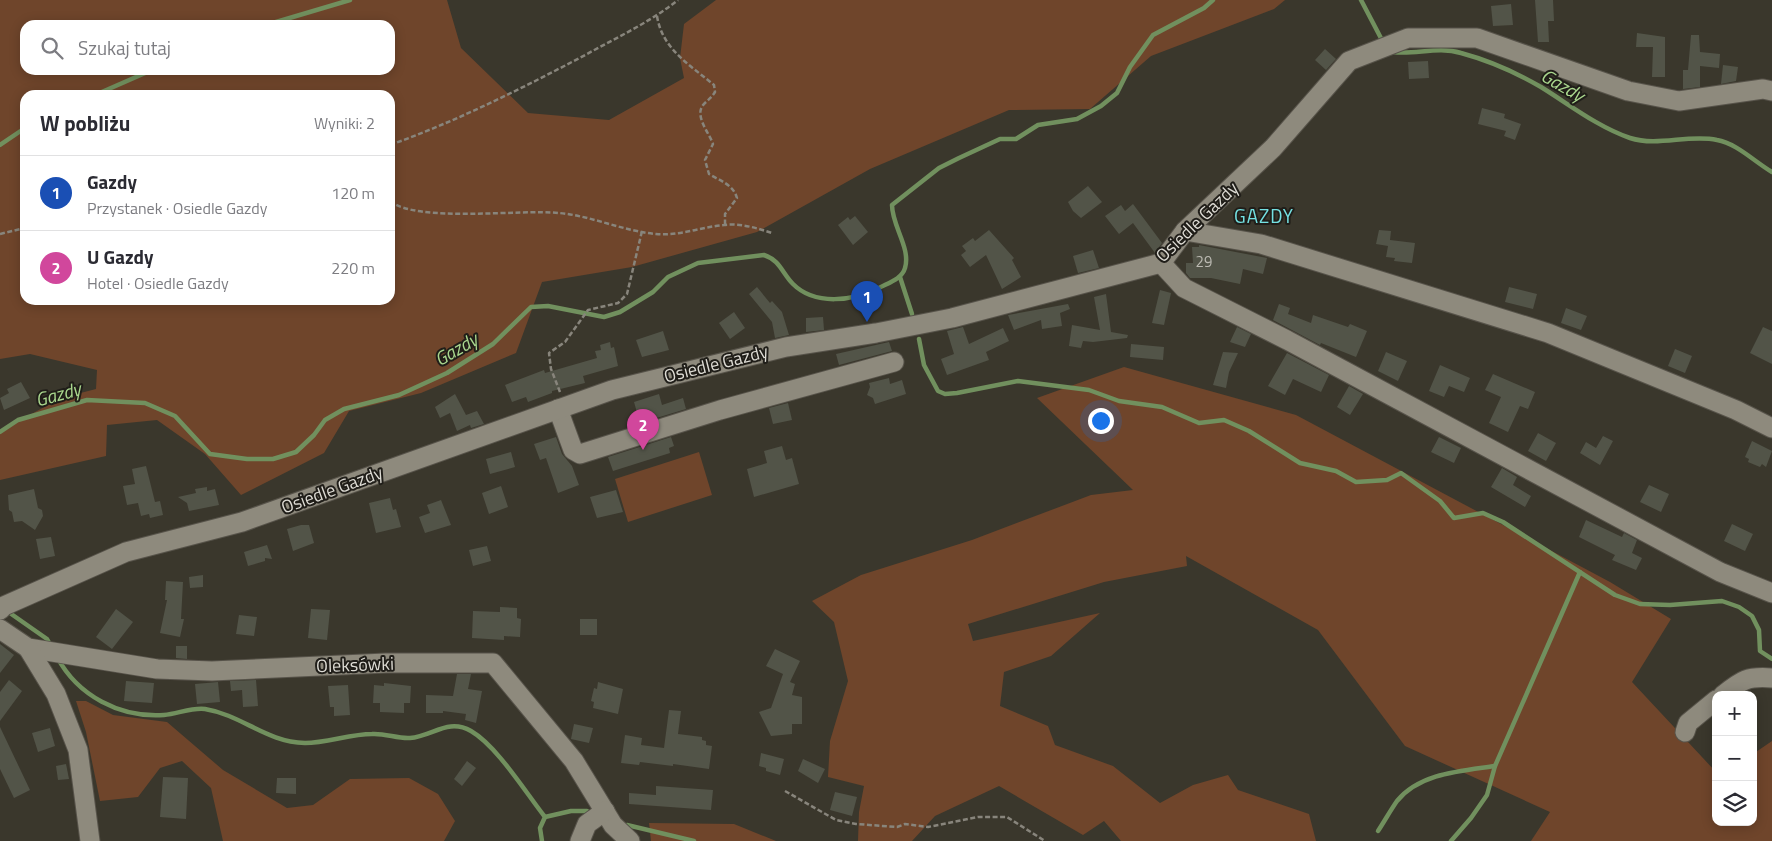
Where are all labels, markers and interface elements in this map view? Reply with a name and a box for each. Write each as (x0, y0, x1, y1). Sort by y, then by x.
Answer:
search box (20, 20, 395, 75)
text: Szukaj tutaj (78, 33, 171, 62)
icon: search (38, 34, 66, 62)
water label: Gazdy (1536, 60, 1593, 110)
text: W pobliżu (40, 107, 130, 139)
text: Wyniki: 2 (314, 111, 375, 135)
text: Gazdy (87, 167, 137, 196)
street label: Osiedle Gazdy (1149, 175, 1245, 268)
text: 1 (52, 181, 60, 205)
text: 120 m (331, 181, 375, 205)
text: Przystanek · Osiedle Gazdy (87, 196, 267, 220)
district label: GAZDY (1234, 201, 1294, 230)
text: U Gazdy (87, 242, 153, 271)
house number: 29 (1196, 250, 1212, 273)
text: 2 (52, 256, 60, 280)
text: 220 m (331, 256, 375, 280)
text: Hotel · Osiedle Gazdy (87, 271, 229, 295)
pin: 1 (851, 281, 883, 322)
water label: Gazdy (428, 323, 485, 373)
street label: Osiedle Gazdy (661, 337, 771, 389)
water label: Gazdy (32, 373, 86, 414)
your location (1088, 408, 1114, 434)
pin: 2 (627, 409, 659, 450)
street label: Osiedle Gazdy (277, 459, 387, 520)
street label: Oleksówki (316, 650, 394, 679)
map controls (1712, 691, 1757, 826)
button: + (1712, 691, 1757, 736)
button: − (1712, 736, 1757, 781)
button: layers (1712, 781, 1757, 826)

